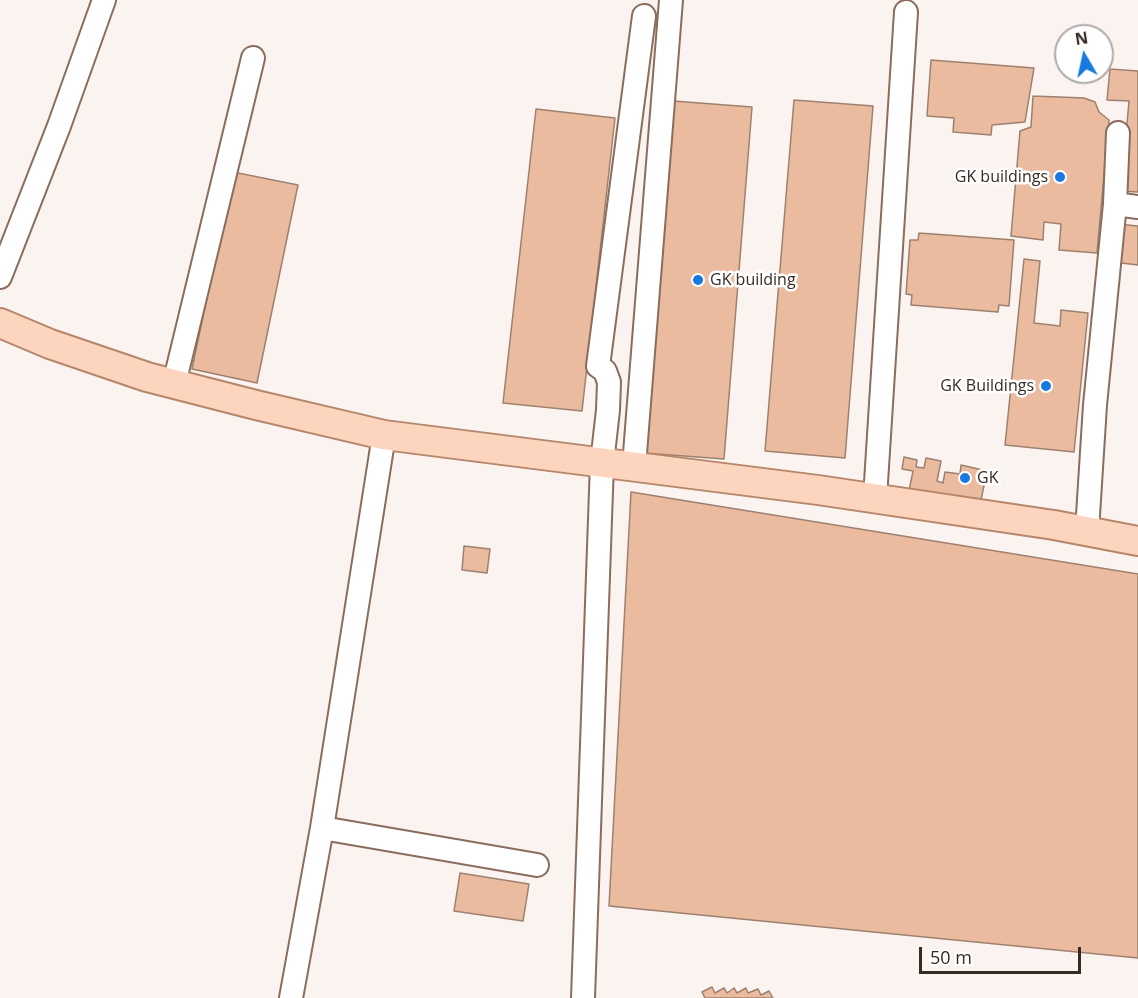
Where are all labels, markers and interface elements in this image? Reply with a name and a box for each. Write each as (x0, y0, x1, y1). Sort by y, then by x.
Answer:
north arrow (1054, 24, 1114, 84)
text: N (1073, 26, 1090, 50)
place label: GK buildings (955, 167, 1048, 187)
marker: GK buildings (1053, 170, 1067, 184)
place label: GK building (710, 270, 796, 290)
marker: GK building (691, 273, 705, 287)
place label: GK Buildings (940, 376, 1034, 396)
marker: GK Buildings (1039, 379, 1053, 393)
place label: GK (977, 468, 998, 488)
marker: GK (958, 471, 972, 485)
scale bar (922, 935, 1084, 973)
text: 50 m (930, 945, 972, 969)

